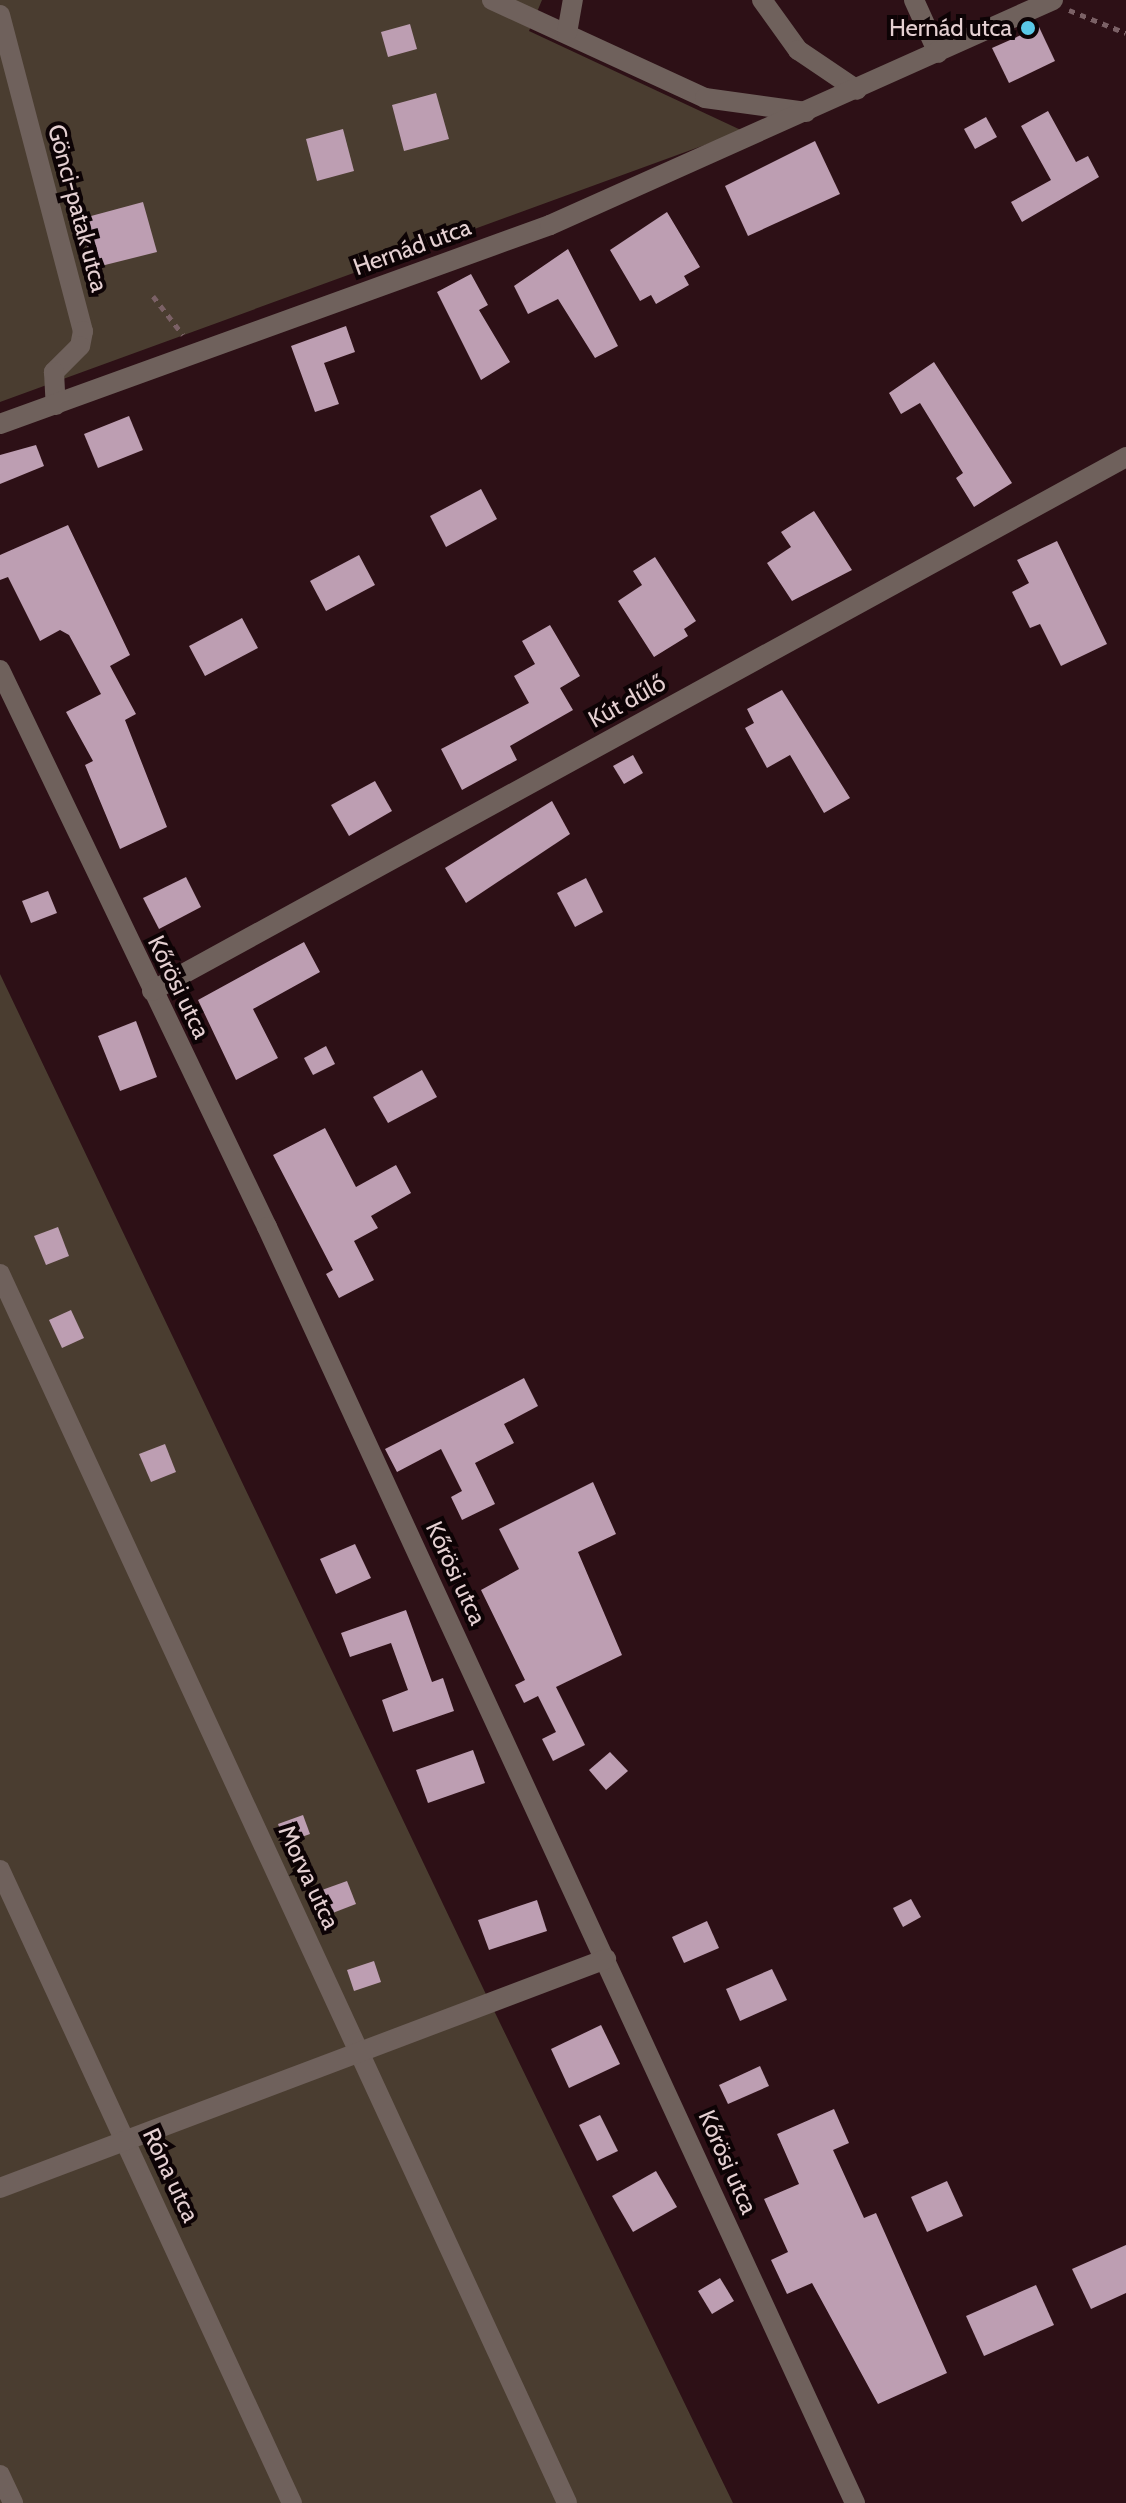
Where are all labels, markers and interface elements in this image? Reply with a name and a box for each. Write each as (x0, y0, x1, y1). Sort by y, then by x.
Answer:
place label: Hernád utca (889, 14, 1012, 42)
marker: Hernád utca (1019, 19, 1037, 37)
street label: Gönci-patak utca (42, 121, 114, 295)
street label: Hernád utca (349, 212, 475, 282)
street label: Kút dűlő (583, 668, 671, 734)
street label: Kőrösi utca (142, 931, 216, 1043)
street label: Kőrösi utca (420, 1517, 492, 1629)
street label: Morva utca (272, 1820, 346, 1934)
street label: Kőrösi utca (692, 2106, 764, 2218)
street label: Róna utca (137, 2123, 205, 2227)

